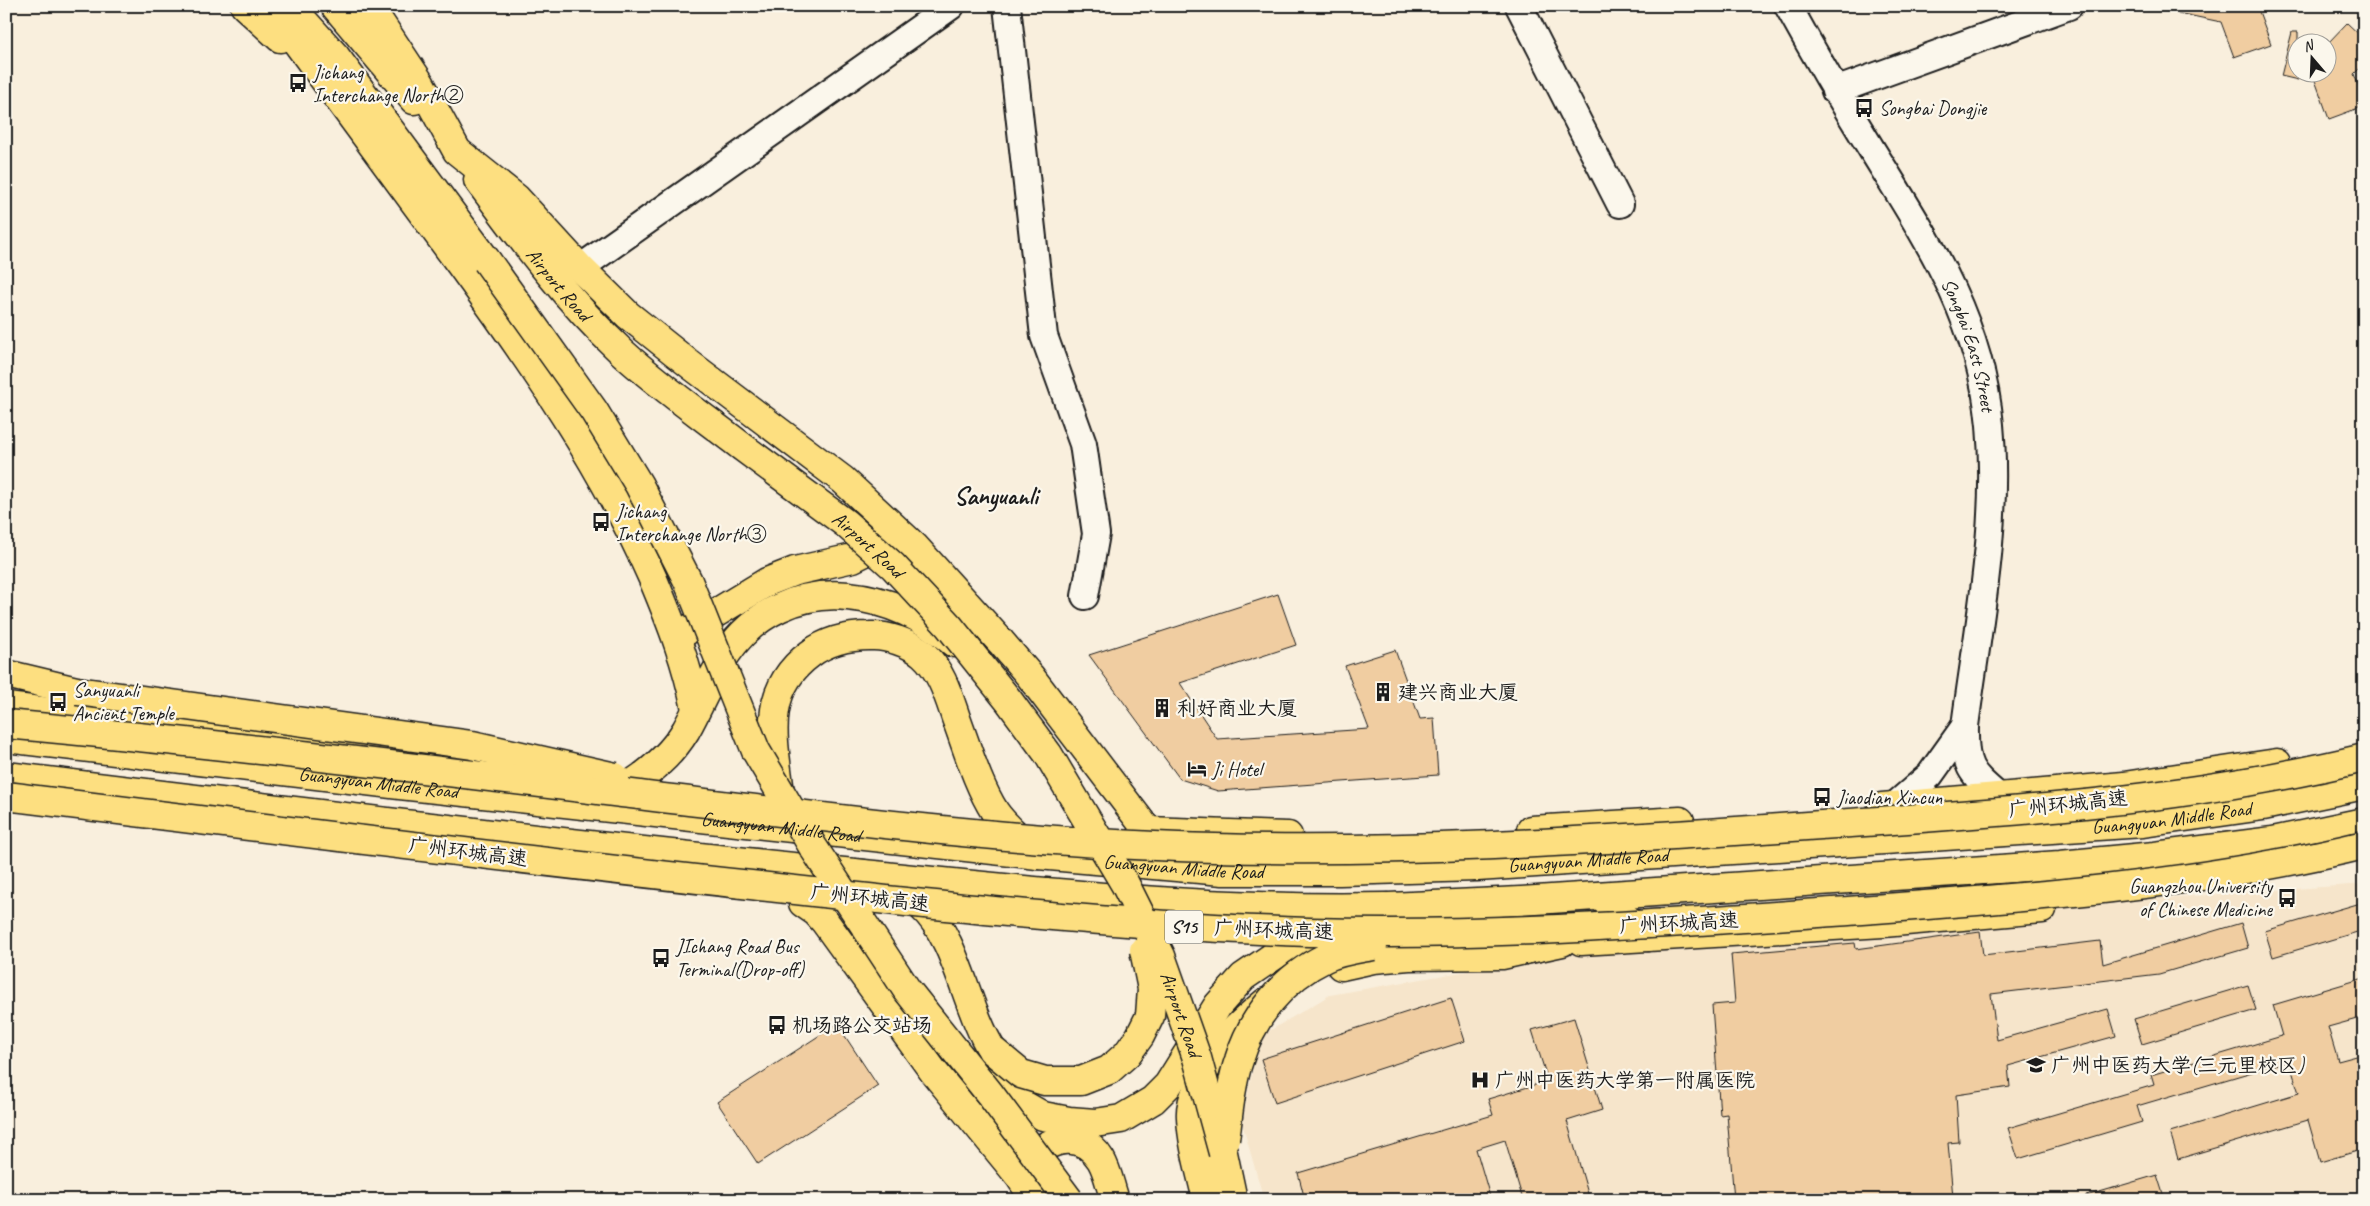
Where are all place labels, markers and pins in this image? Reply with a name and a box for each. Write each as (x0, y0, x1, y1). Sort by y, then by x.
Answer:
place label: Jichang Interchange North② (312, 60, 464, 108)
bus stop icon: Jichang Interchange North② (287, 72, 309, 94)
place label: Songbai Dongjie (1879, 96, 1988, 121)
bus stop icon: Songbai Dongjie (1853, 97, 1875, 119)
place label: Jichang Interchange North③ (615, 499, 767, 547)
bus stop icon: Jichang Interchange North③ (590, 511, 612, 533)
place label: Sanyuanli Ancient Temple (73, 678, 175, 726)
place label: 建兴商业大厦 (1398, 680, 1518, 705)
building icon: 建兴商业大厦 (1372, 681, 1394, 703)
bus stop icon: Sanyuanli Ancient Temple (47, 691, 69, 713)
place label: 利好商业大厦 (1177, 696, 1297, 721)
building icon: 利好商业大厦 (1151, 697, 1173, 719)
place label: Ji Hotel (1211, 757, 1265, 782)
hotel icon: Ji Hotel (1186, 758, 1208, 780)
place label: Jiaodian Xincun (1836, 785, 1943, 810)
bus stop icon: Jiaodian Xincun (1811, 786, 1833, 808)
place label: Guangzhou University of Chinese Medicine (2129, 874, 2274, 922)
bus stop icon: Guangzhou University of Chinese Medicine (2276, 887, 2298, 909)
place label: JIchang Road Bus Terminal(Drop-off) (675, 934, 805, 982)
bus stop icon: JIchang Road Bus Terminal(Drop-off) (650, 947, 672, 969)
place label: 机场路公交站场 (792, 1013, 932, 1038)
bus stop icon: 机场路公交站场 (766, 1014, 788, 1036)
place label: 广州中医药大学(三元里校区) (2051, 1053, 2306, 1078)
school or university icon: 广州中医药大学(三元里校区) (2025, 1054, 2047, 1076)
place label: 广州中医药大学第一附属医院 (1495, 1068, 1755, 1093)
hospital icon: 广州中医药大学第一附属医院 (1469, 1069, 1491, 1091)

